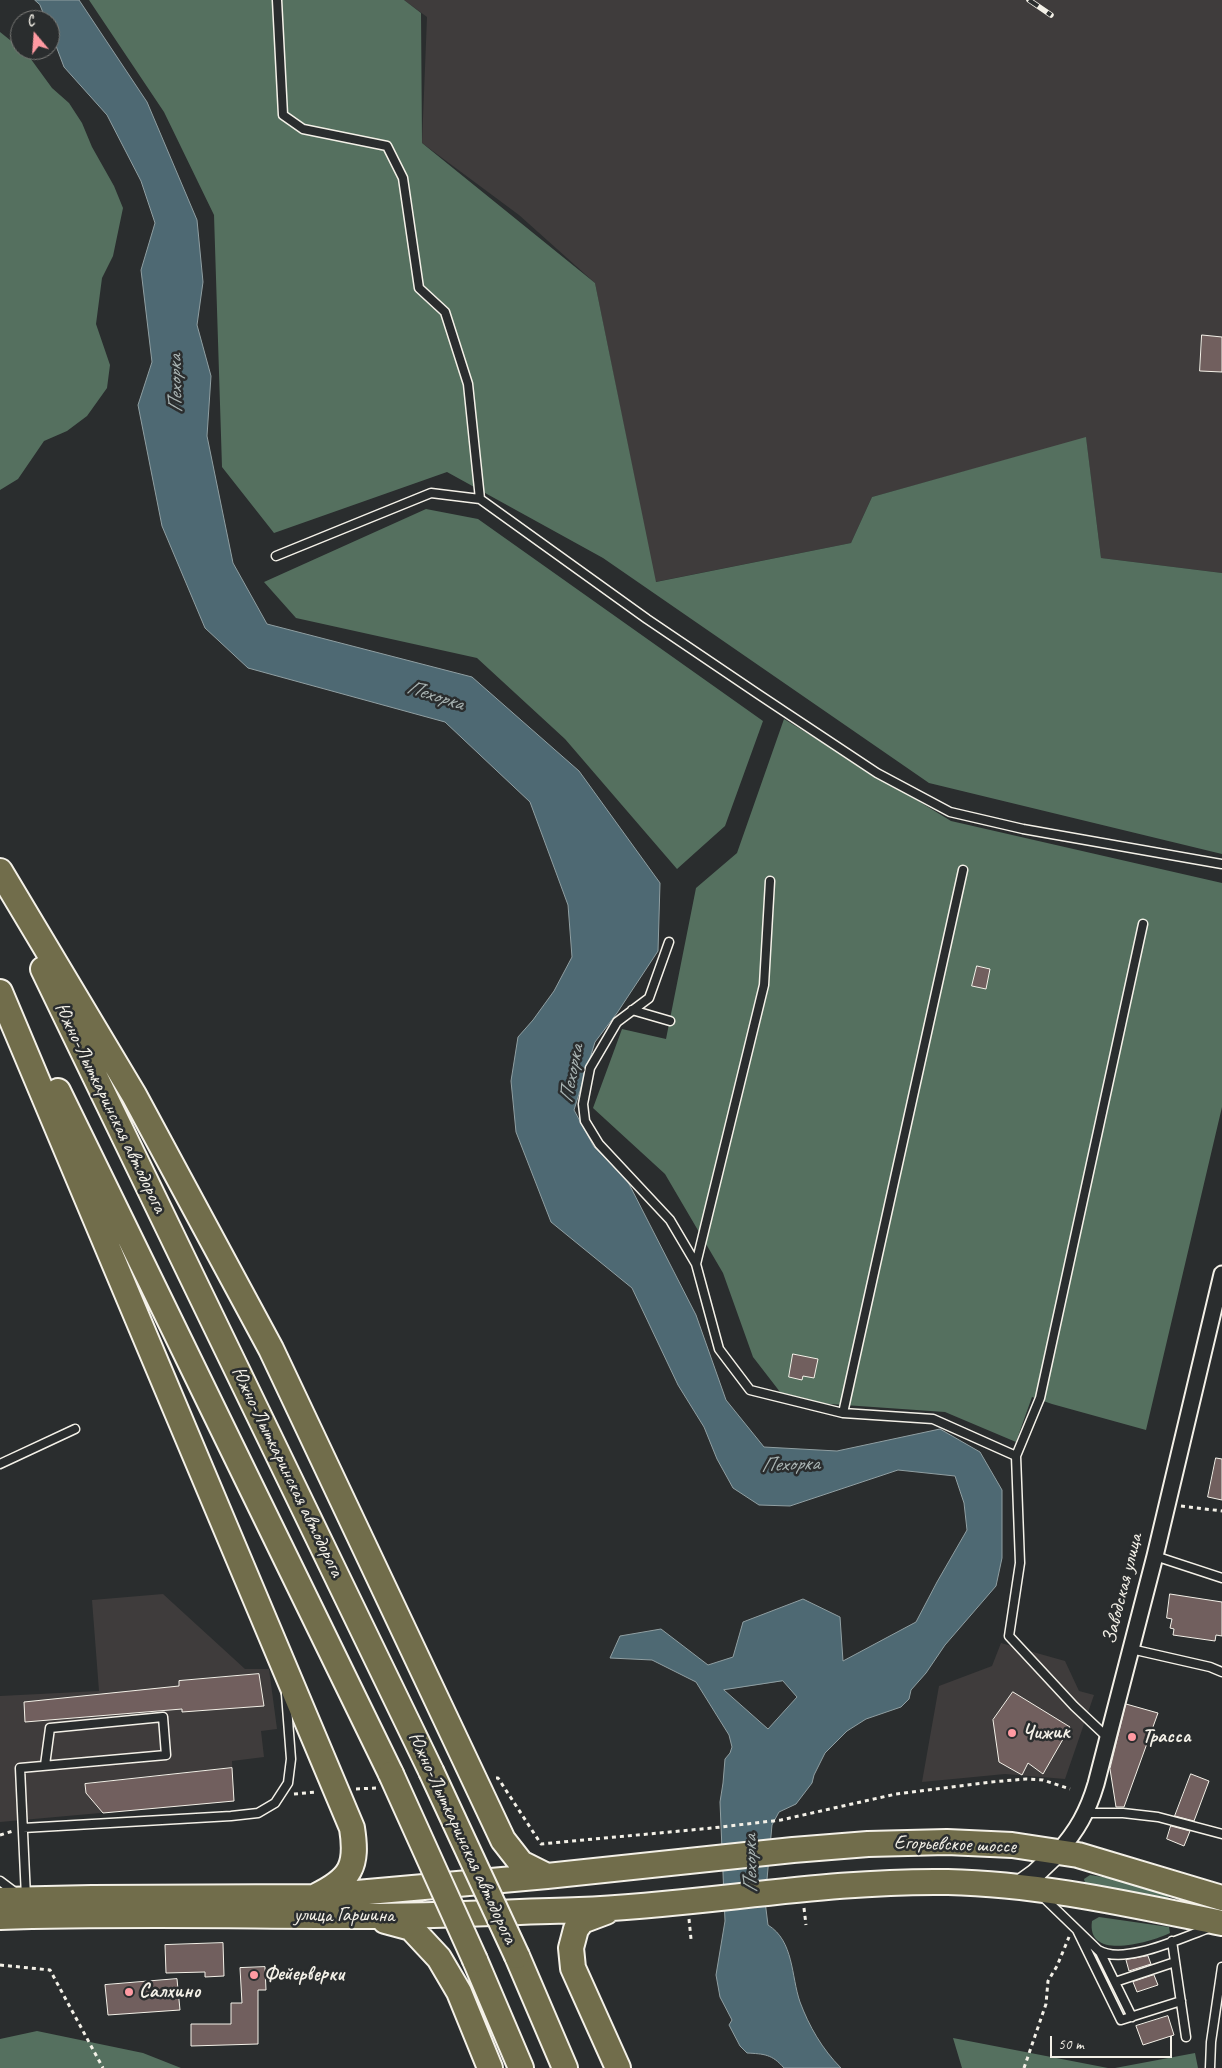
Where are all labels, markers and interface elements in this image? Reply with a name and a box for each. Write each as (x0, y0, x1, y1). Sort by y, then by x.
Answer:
north arrow (10, 10, 60, 60)
text: С (25, 12, 36, 30)
water label: Пехорка (163, 355, 189, 413)
water label: Пехорка (403, 675, 467, 717)
street label: Южно-Лыткаринская автодорога (49, 999, 171, 1217)
water label: Пехорка (554, 1043, 590, 1105)
street label: Южно-Лыткаринская автодорога (226, 1363, 348, 1581)
water label: Пехорка (760, 1451, 820, 1479)
street label: Заводская улица (1098, 1531, 1148, 1647)
place label: Чижик (1022, 1721, 1070, 1745)
place label: Трасса (1142, 1725, 1191, 1749)
marker: Чижик (1006, 1727, 1018, 1739)
street label: Южно-Лыткаринская автодорога (402, 1728, 522, 1948)
marker: Трасса (1126, 1731, 1138, 1743)
street label: Егорьевское шоссе (894, 1831, 1016, 1859)
water label: Пехорка (738, 1835, 764, 1893)
street label: улица Гаршина (294, 1904, 394, 1928)
place label: Фейерверки (264, 1963, 344, 1987)
marker: Фейерверки (248, 1969, 260, 1981)
place label: Салхино (139, 1980, 200, 2004)
marker: Салхино (123, 1986, 135, 1998)
scale bar (1052, 2026, 1174, 2058)
text: 50 m (1058, 2035, 1084, 2054)

